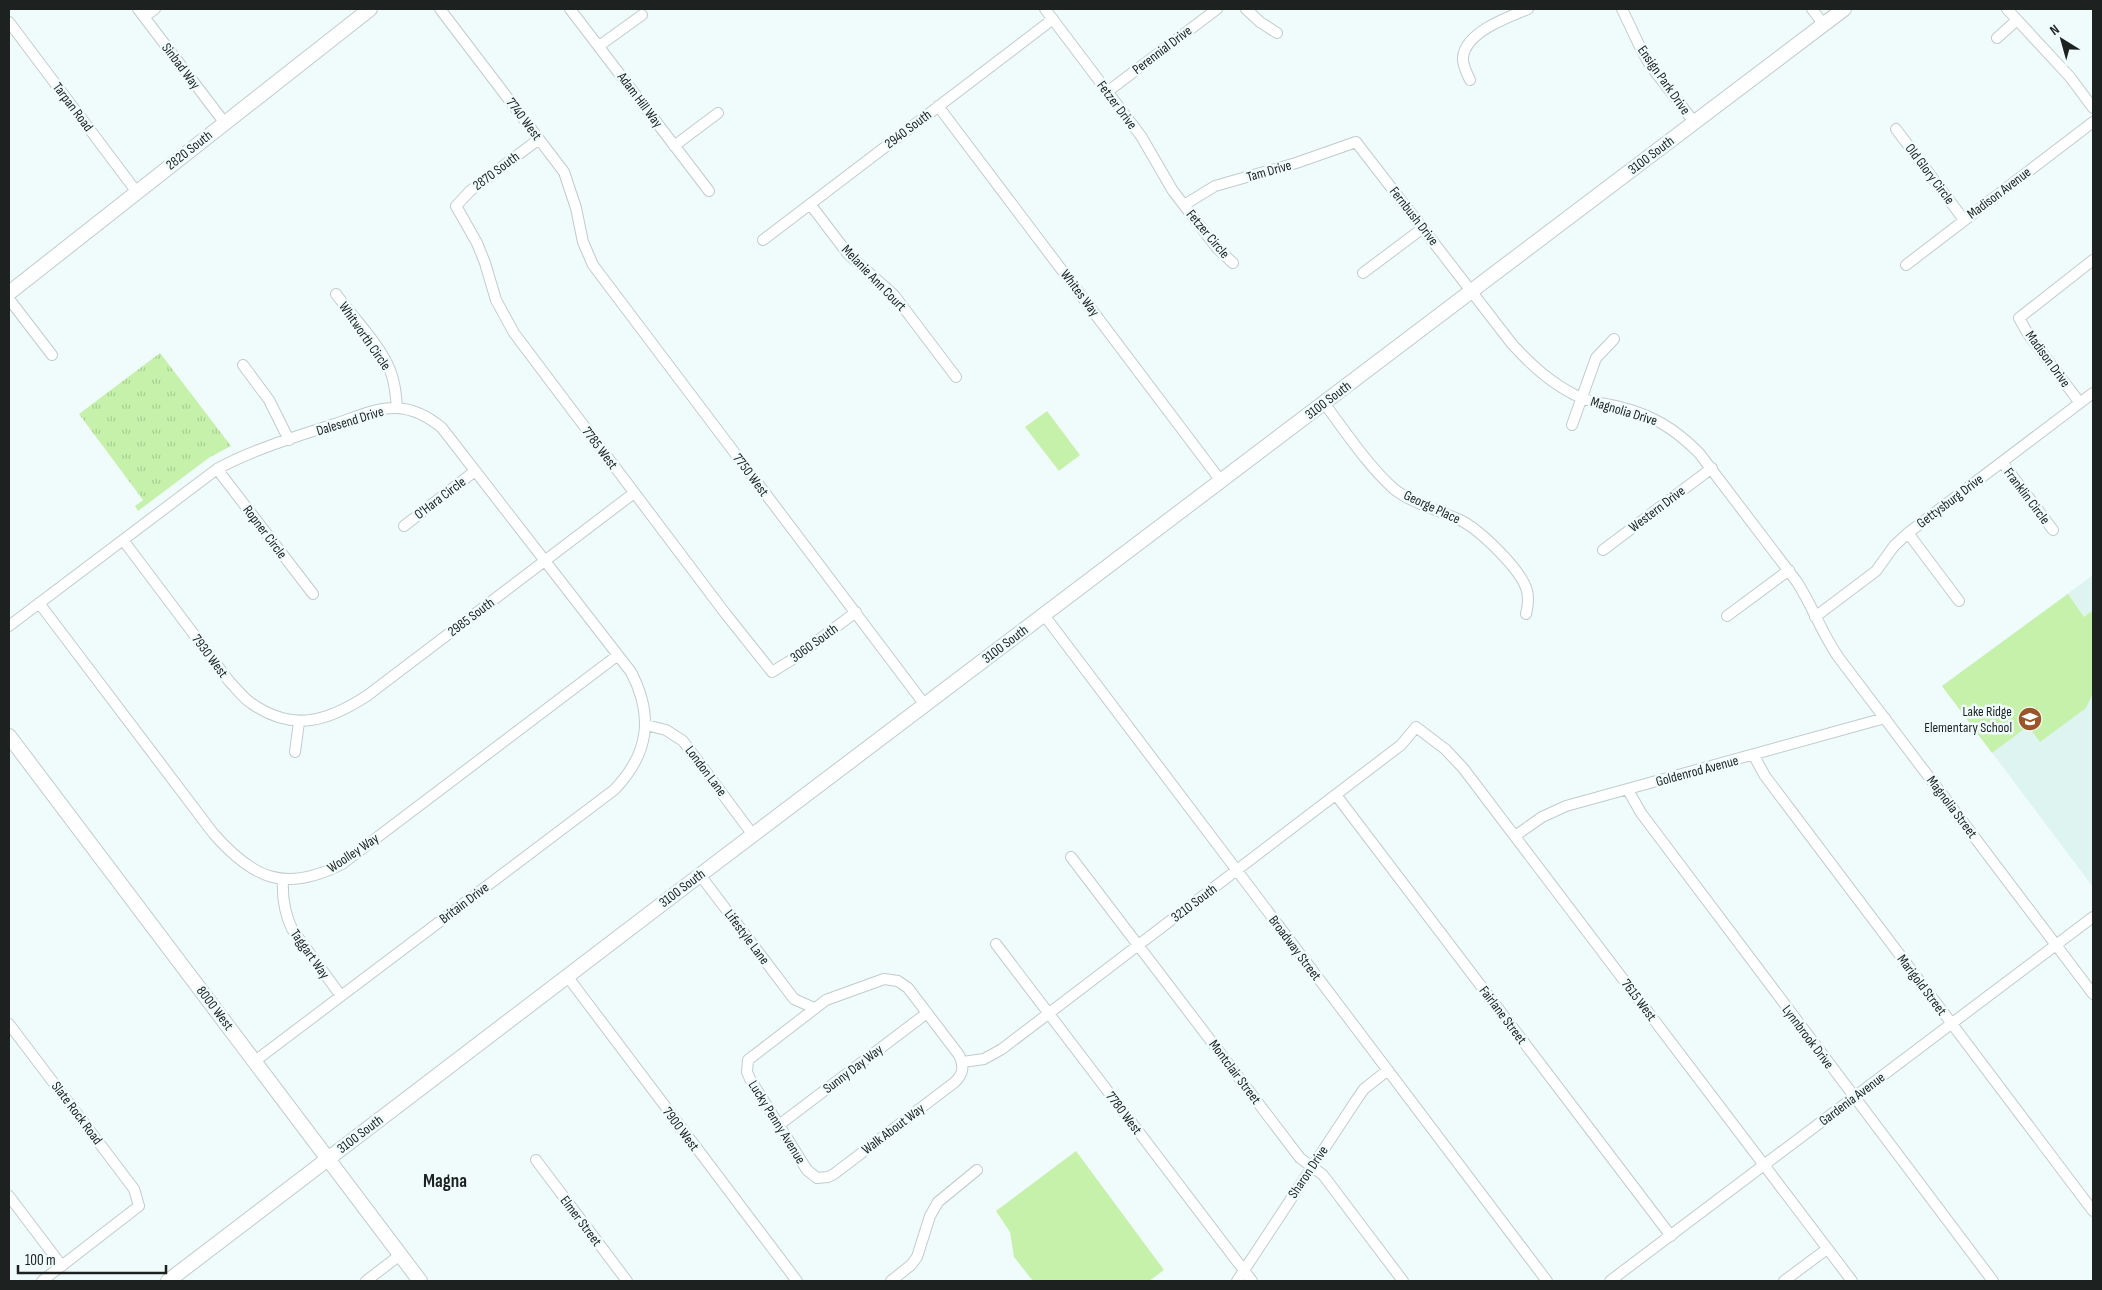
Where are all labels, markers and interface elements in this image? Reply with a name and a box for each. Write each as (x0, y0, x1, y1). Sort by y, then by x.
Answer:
north arrow (2037, 15, 2087, 65)
text: N (2046, 21, 2063, 39)
street label: Perennial Drive (1129, 22, 1195, 78)
street label: Sinbad Way (158, 40, 204, 93)
street label: Ensign Park Drive (1634, 42, 1694, 118)
street label: Adam Hill Way (613, 68, 667, 131)
street label: Fetzer Drive (1093, 77, 1141, 133)
street label: Tarpan Road (49, 79, 97, 135)
street label: 7740 West (503, 94, 545, 144)
street label: 2940 South (881, 106, 935, 152)
street label: 2820 South (162, 127, 216, 173)
street label: 3100 South (1625, 132, 1677, 178)
street label: Old Glory Circle (1902, 140, 1958, 208)
street label: 2870 South (469, 148, 523, 194)
street label: Tam Drive (1245, 157, 1293, 185)
street label: Madison Avenue (1964, 164, 2034, 222)
street label: Fernbush Drive (1386, 183, 1442, 249)
street label: Fetzer Circle (1183, 206, 1233, 262)
street label: Melanie Ann Court (838, 241, 910, 315)
street label: Whites Way (1057, 266, 1103, 320)
street label: Whitworth Circle (335, 299, 395, 373)
street label: Madison Drive (2022, 327, 2074, 391)
street label: 3100 South (1302, 377, 1354, 423)
street label: Magnolia Drive (1589, 393, 1659, 429)
street label: Dalesend Drive (314, 403, 386, 439)
street label: 7785 West (578, 423, 622, 473)
street label: 7750 West (729, 450, 773, 500)
street label: Franklin Circle (2000, 464, 2054, 528)
street label: Gettysburg Drive (1913, 470, 1987, 532)
street label: O'Hara Circle (411, 473, 469, 523)
street label: Western Drive (1626, 482, 1688, 536)
street label: George Place (1401, 486, 1463, 528)
street label: Ropner Circle (239, 502, 291, 562)
street label: 2985 South (444, 594, 498, 640)
street label: 3060 South (787, 620, 841, 666)
street label: 3100 South (979, 621, 1031, 667)
street label: 7930 West (188, 631, 232, 681)
place label: Lake Ridge Elementary School (1924, 703, 2012, 736)
school or university icon: Lake Ridge Elementary School (2017, 706, 2043, 732)
street label: London Lane (681, 742, 731, 800)
street label: Goldenrod Avenue (1654, 752, 1740, 790)
street label: Magnolia Street (1923, 772, 1981, 842)
street label: Woolley Way (324, 829, 382, 876)
street label: 3100 South (656, 865, 708, 911)
street label: Britain Drive (436, 879, 492, 927)
street label: 3210 South (1168, 880, 1220, 926)
street label: Lifestyle Lane (721, 906, 773, 968)
street label: Broadway Street (1265, 912, 1325, 984)
street label: Taggart Way (287, 926, 334, 983)
street label: Marigold Street (1894, 951, 1950, 1019)
street label: 7615 West (1618, 976, 1660, 1024)
street label: 8000 West (193, 983, 237, 1033)
street label: Fairlane Street (1476, 983, 1530, 1047)
street label: Lynnbrook Drive (1778, 1002, 1838, 1072)
street label: Montclair Street (1205, 1036, 1265, 1108)
street label: Sunny Day Way (820, 1041, 887, 1097)
street label: Gardenia Avenue (1816, 1069, 1888, 1129)
street label: Lucky Penny Avenue (745, 1077, 809, 1167)
street label: Slate Rock Road (48, 1078, 106, 1148)
street label: 7780 West (1102, 1088, 1146, 1138)
street label: Walk About Way (858, 1100, 928, 1158)
street label: 7900 West (659, 1104, 703, 1154)
street label: 3100 South (334, 1111, 386, 1157)
street label: Sharon Drive (1284, 1143, 1332, 1201)
district label: Magna (423, 1170, 467, 1193)
street label: Elmer Street (557, 1192, 605, 1250)
scale bar (18, 1242, 165, 1274)
text: 100 m (25, 1251, 56, 1270)

